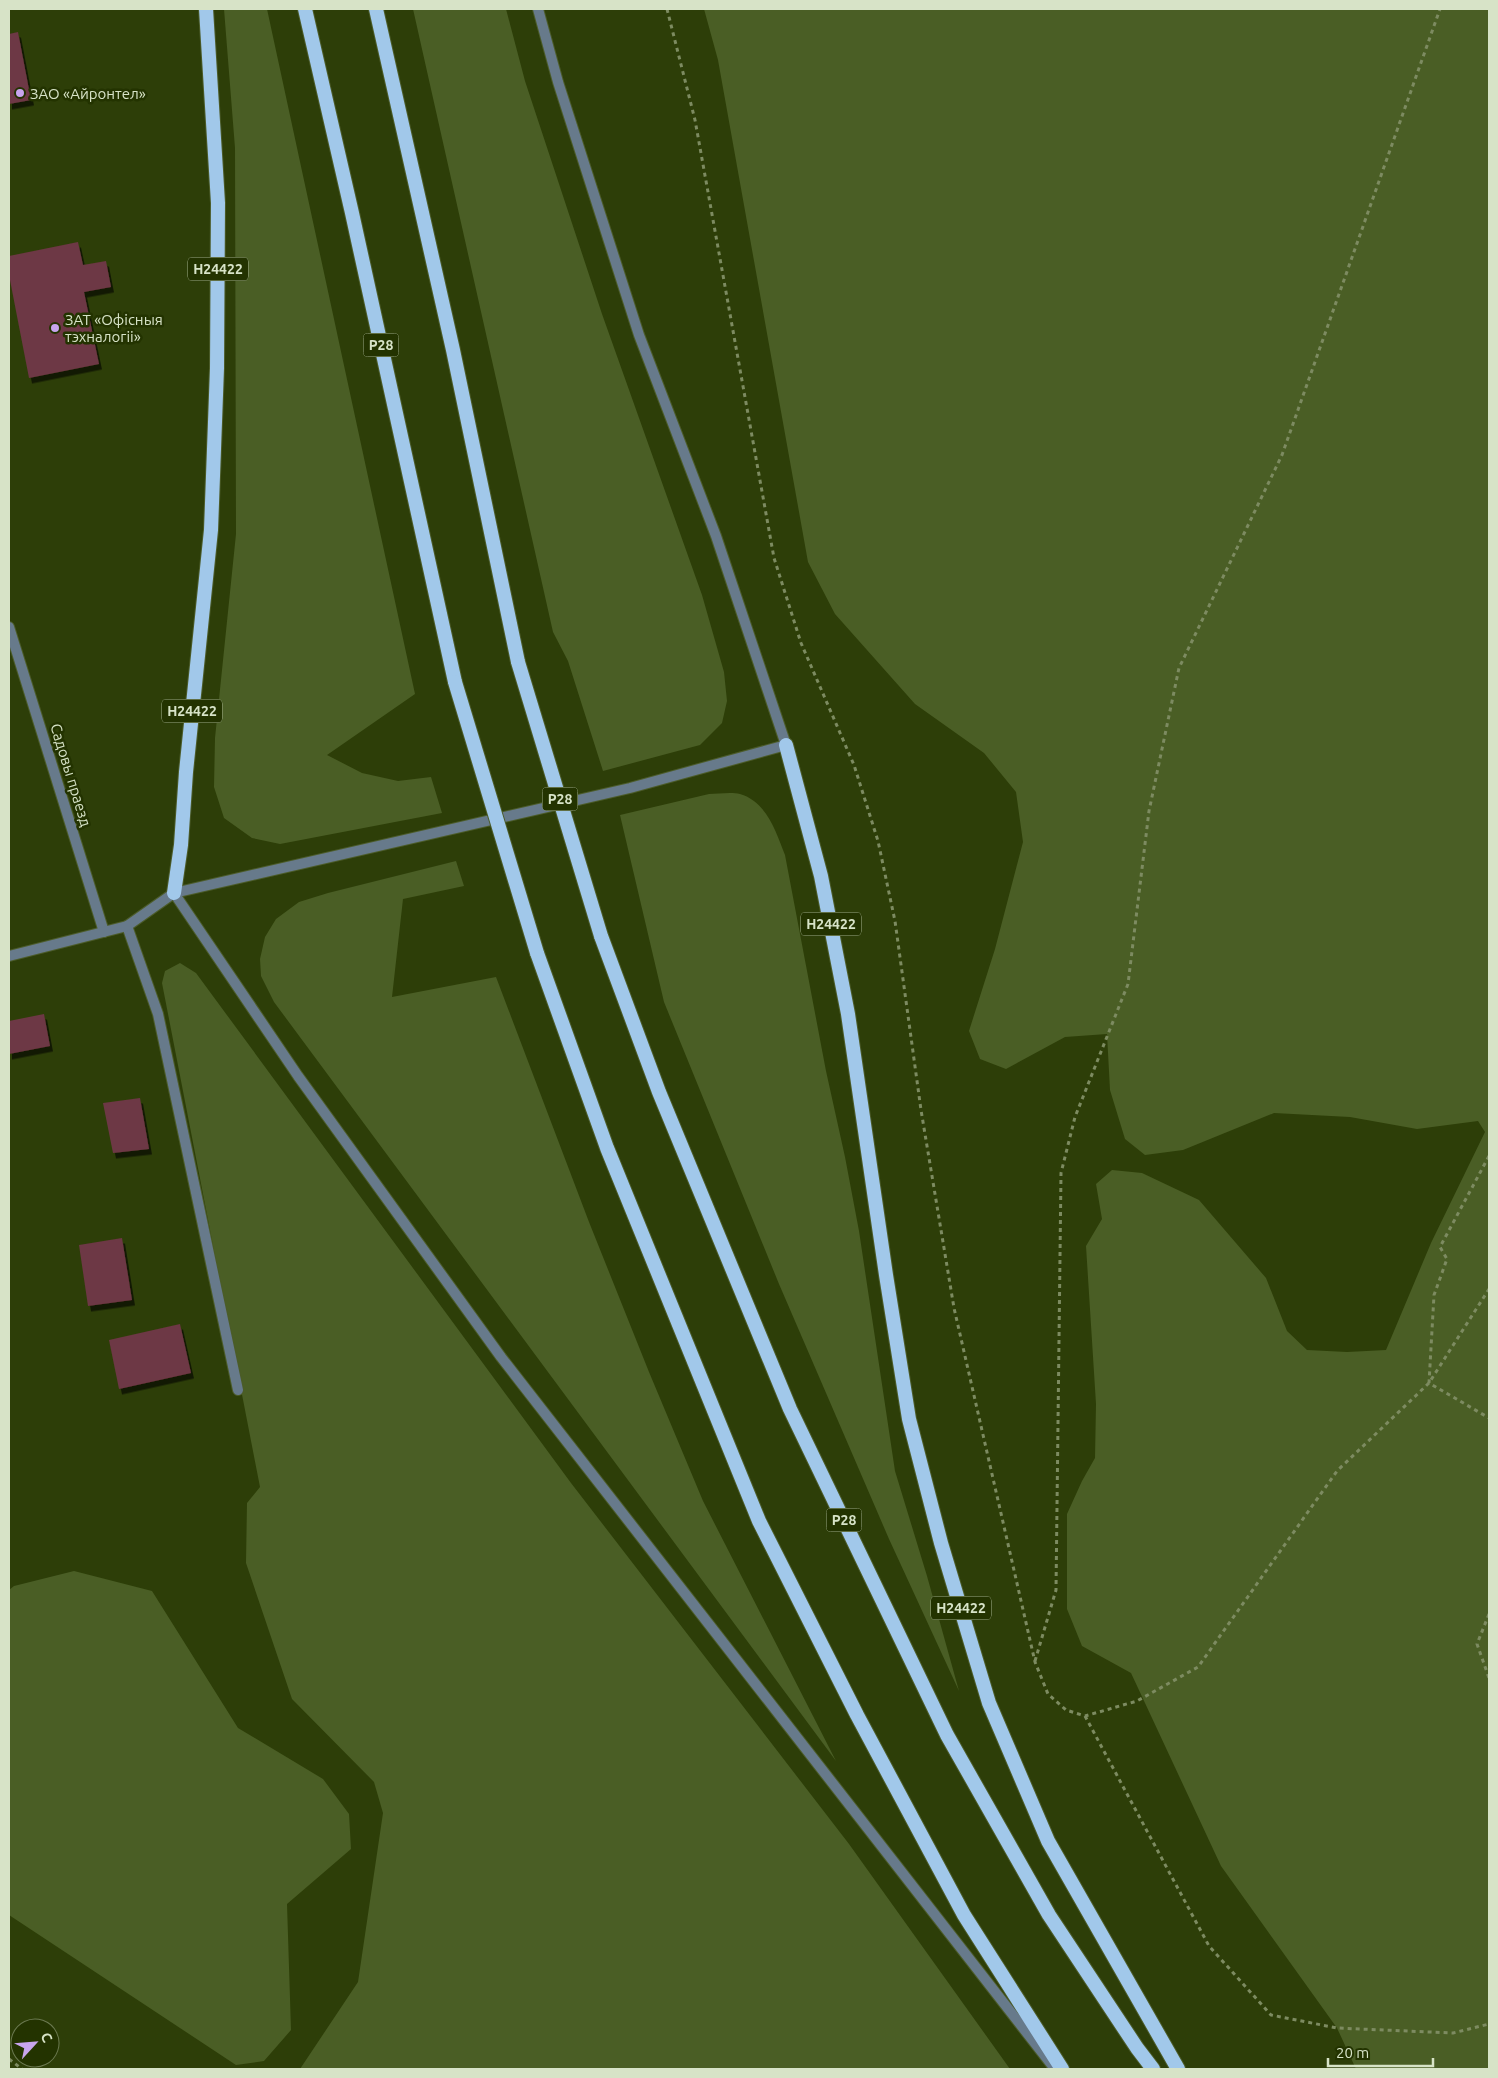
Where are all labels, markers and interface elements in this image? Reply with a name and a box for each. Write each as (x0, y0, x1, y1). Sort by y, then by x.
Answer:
place label: ЗАО «Айронтел» (30, 85, 146, 102)
marker: ЗАО «Айронтел» (14, 87, 26, 99)
road number: Н24422 (188, 258, 248, 280)
place label: ЗАТ «Офісныя тэхналогіі» (65, 311, 163, 345)
marker: ЗАТ «Офісныя тэхналогіі» (49, 322, 61, 334)
road number: Р28 (364, 334, 398, 356)
road number: Н24422 (162, 699, 222, 722)
street label: Садовы праезд (47, 721, 95, 829)
road number: Р28 (542, 788, 578, 811)
road number: Н24422 (801, 912, 861, 936)
road number: Р28 (826, 1508, 862, 1532)
road number: Н24422 (931, 1596, 991, 1620)
north arrow (10, 2018, 60, 2068)
text: С (38, 2030, 56, 2045)
scale bar (1328, 2036, 1433, 2068)
text: 20 m (1336, 2044, 1369, 2061)

